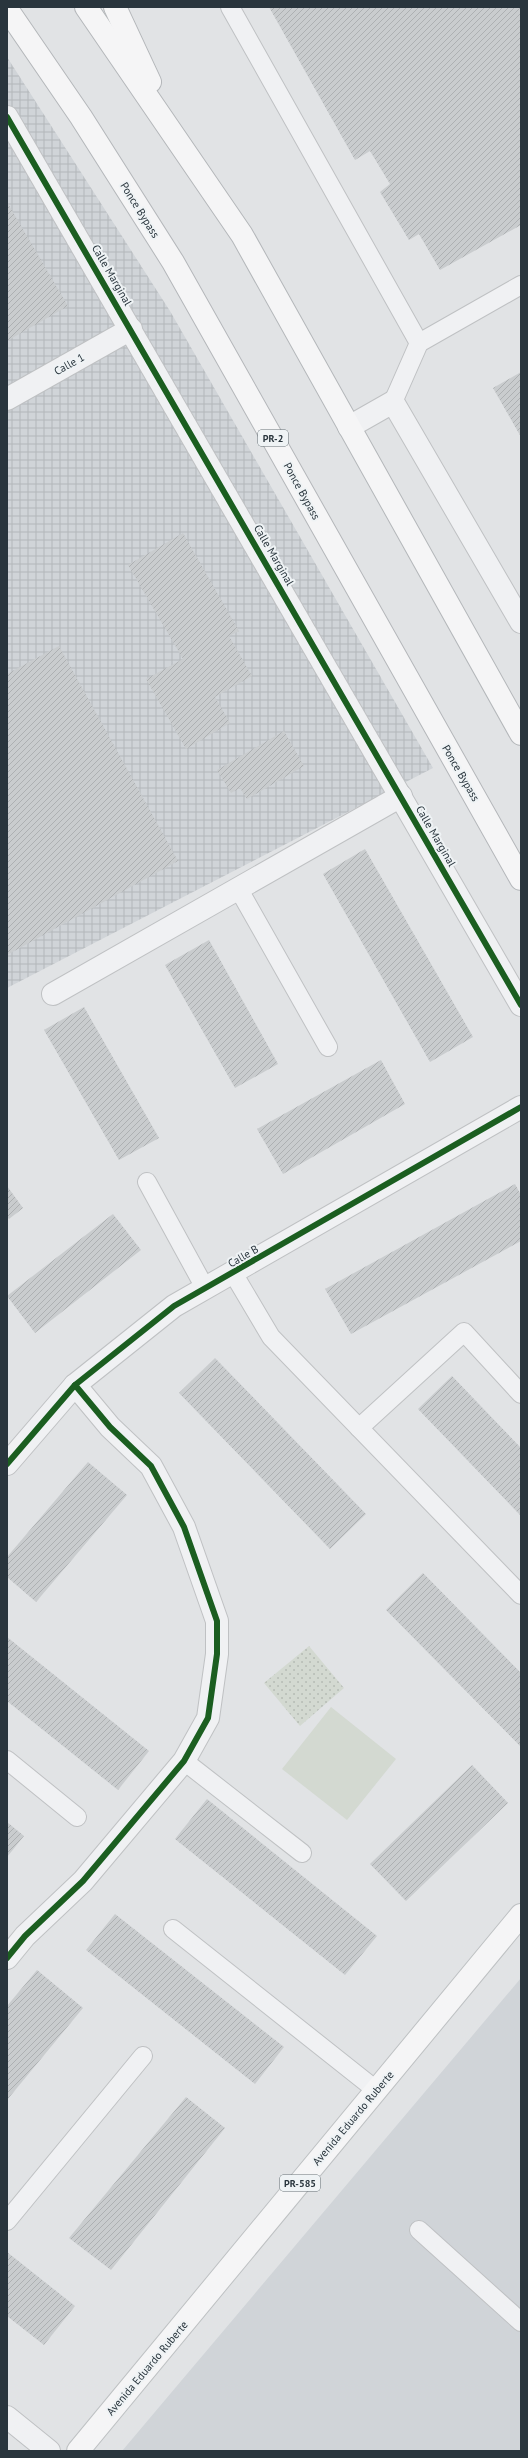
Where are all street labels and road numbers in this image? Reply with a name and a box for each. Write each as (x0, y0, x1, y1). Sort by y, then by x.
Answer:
street label: Ponce Bypass (117, 180, 163, 241)
street label: Calle Marginal (89, 242, 135, 309)
street label: Calle 1 (51, 350, 87, 378)
road number: PR-2 (258, 430, 288, 446)
street label: Ponce Bypass (281, 460, 324, 522)
street label: Calle Marginal (251, 522, 297, 589)
street label: Ponce Bypass (439, 742, 483, 804)
street label: Calle Marginal (413, 803, 459, 870)
street label: Calle B (225, 1242, 261, 1270)
street label: Avenida Eduardo Ruberte (309, 2068, 397, 2168)
road number: PR-585 (280, 2175, 320, 2191)
street label: Avenida Eduardo Ruberte (103, 2318, 191, 2418)

